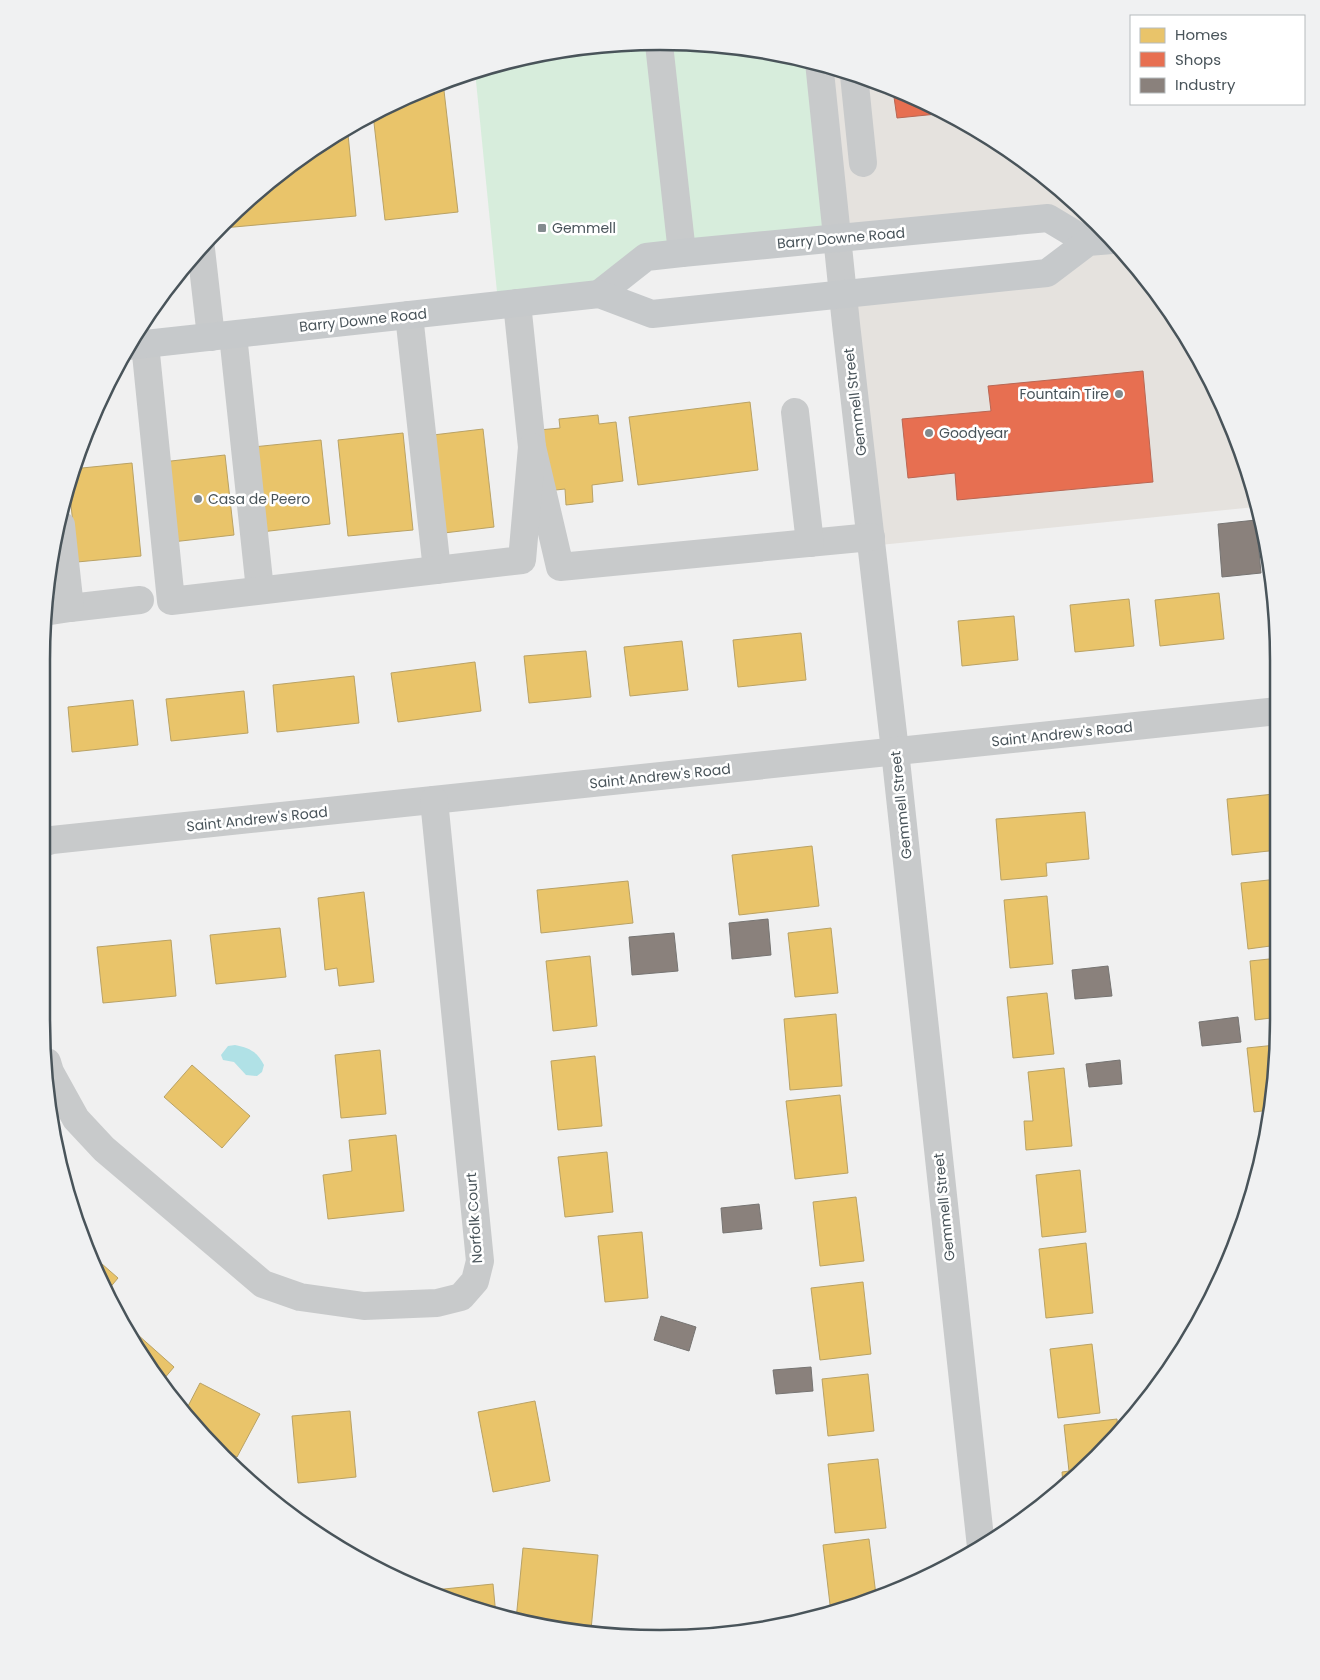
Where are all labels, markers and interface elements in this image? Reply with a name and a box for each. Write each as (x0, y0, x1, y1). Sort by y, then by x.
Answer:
legend (1130, 15, 1305, 105)
text: Homes (1175, 24, 1228, 45)
text: Shops (1175, 49, 1221, 70)
text: Industry (1175, 74, 1236, 95)
place label: Gemmell (552, 218, 616, 238)
marker: Gemmell (536, 222, 548, 234)
street label: Barry Downe Road (776, 222, 906, 254)
street label: Barry Downe Road (298, 303, 428, 337)
street label: Gemmell Street (838, 347, 872, 457)
place label: Fountain Tire (1019, 384, 1109, 404)
marker: Fountain Tire (1113, 388, 1125, 400)
place label: Goodyear (939, 423, 1009, 443)
marker: Goodyear (923, 427, 935, 439)
place label: Casa de Peero (208, 489, 310, 509)
marker: Casa de Peero (192, 493, 204, 505)
street label: Saint Andrew's Road (990, 717, 1134, 751)
street label: Gemmell Street (885, 750, 917, 860)
street label: Saint Andrew's Road (588, 759, 732, 793)
street label: Saint Andrew's Road (185, 802, 329, 836)
street label: Gemmell Street (928, 1152, 960, 1262)
street label: Norfolk Court (461, 1172, 487, 1264)

